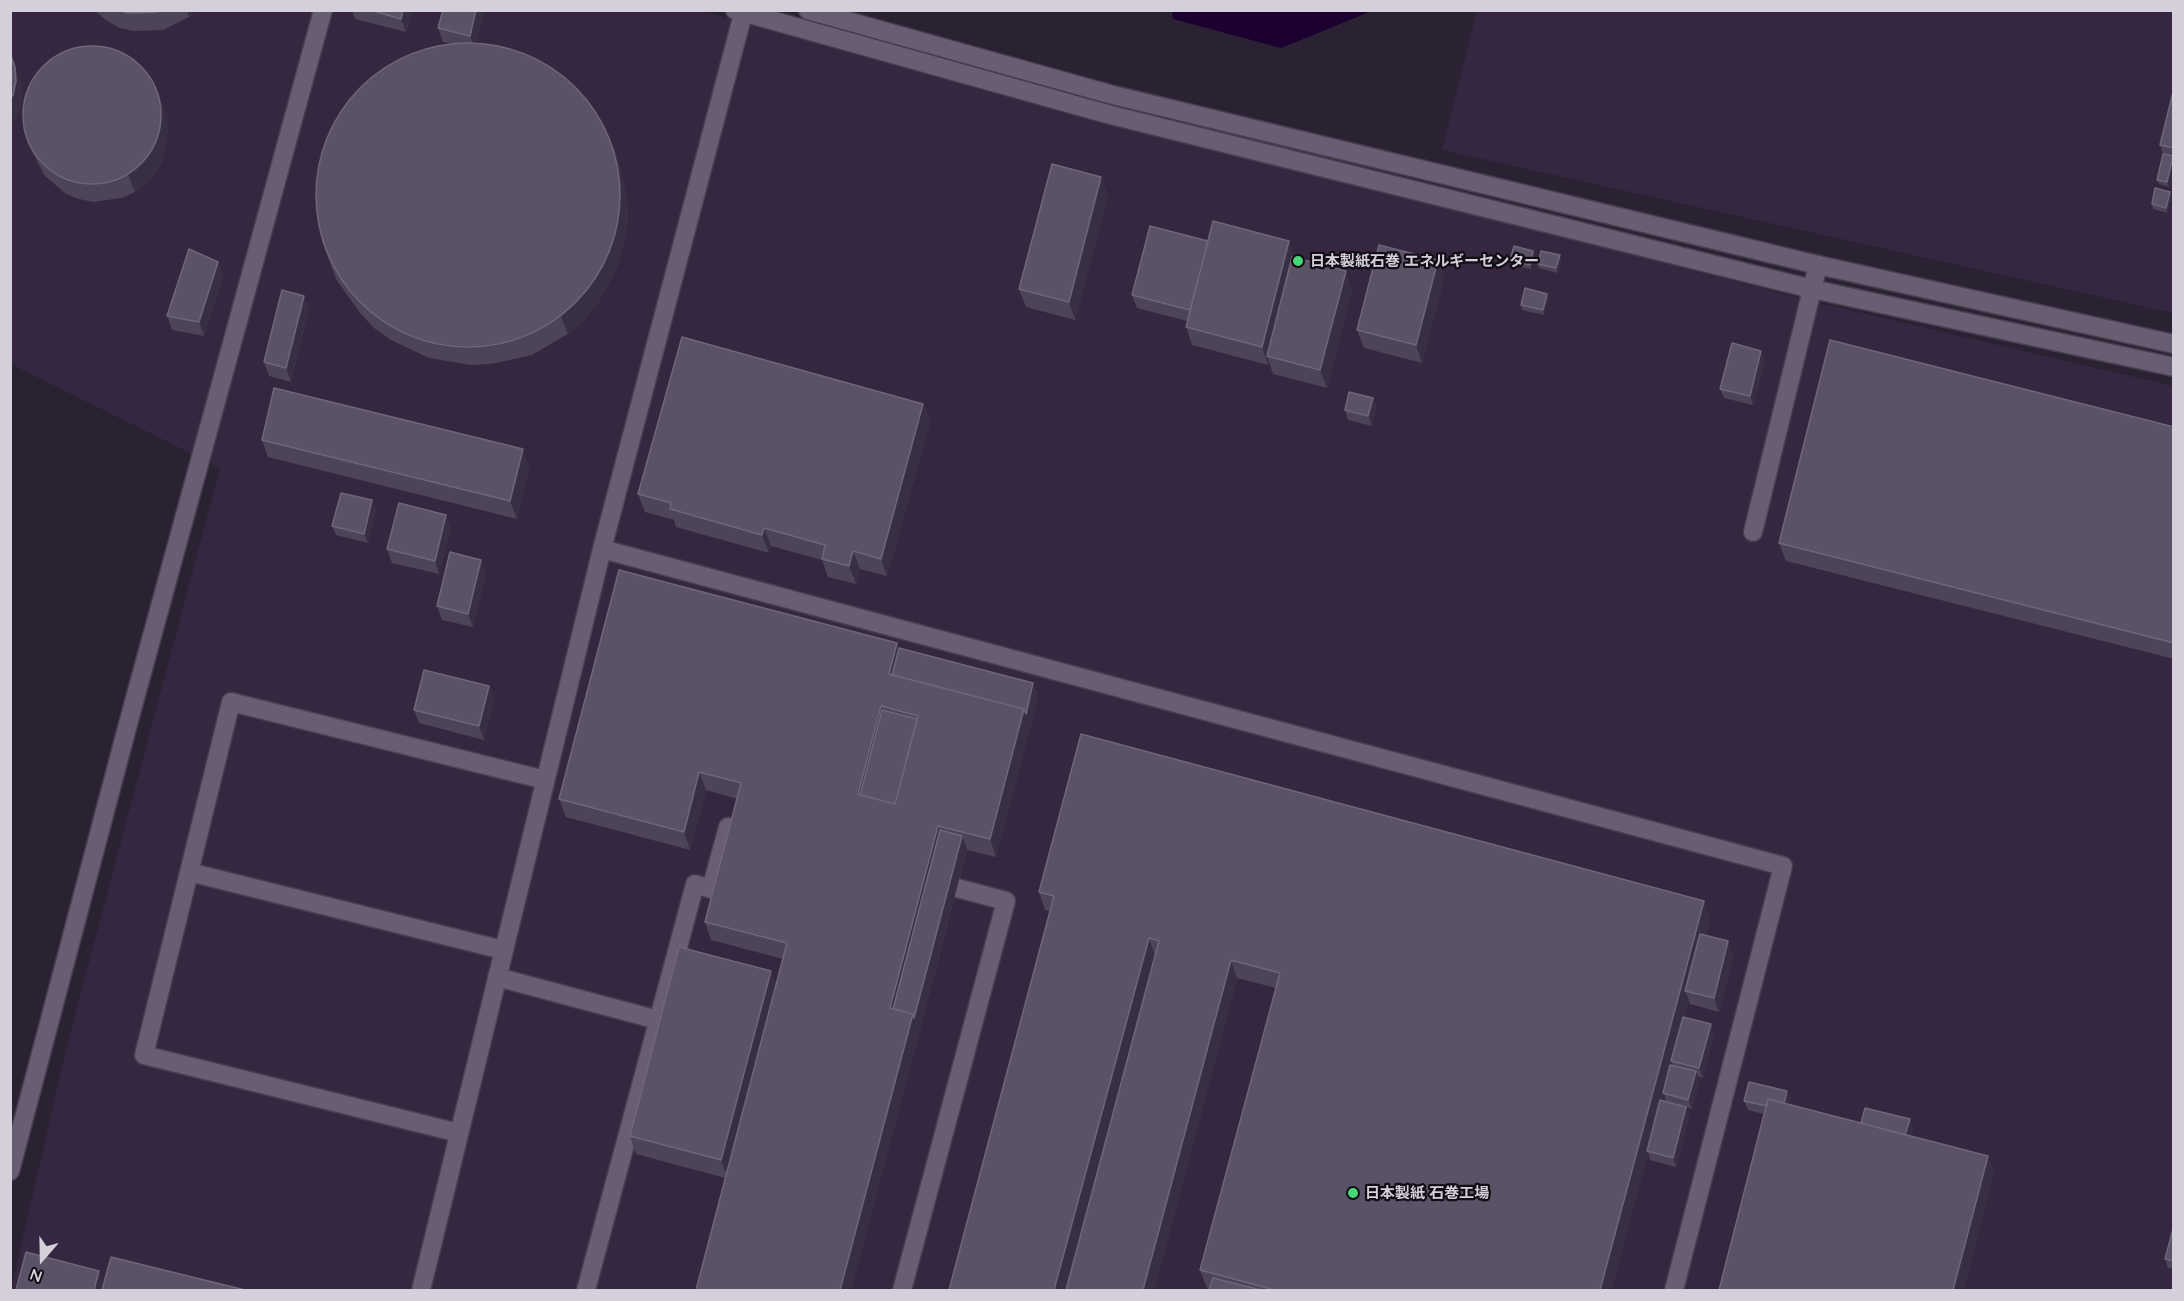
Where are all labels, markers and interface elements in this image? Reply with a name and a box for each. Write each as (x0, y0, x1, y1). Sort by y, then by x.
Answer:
place label: 日本製紙石巻 エネルギーセンター (1310, 252, 1539, 270)
marker: 日本製紙石巻 エネルギーセンター (1291, 254, 1305, 268)
place label: 日本製紙 石巻工場 (1365, 1184, 1489, 1202)
marker: 日本製紙 石巻工場 (1346, 1186, 1360, 1200)
north arrow (12, 1229, 72, 1289)
text: N (27, 1265, 45, 1287)

